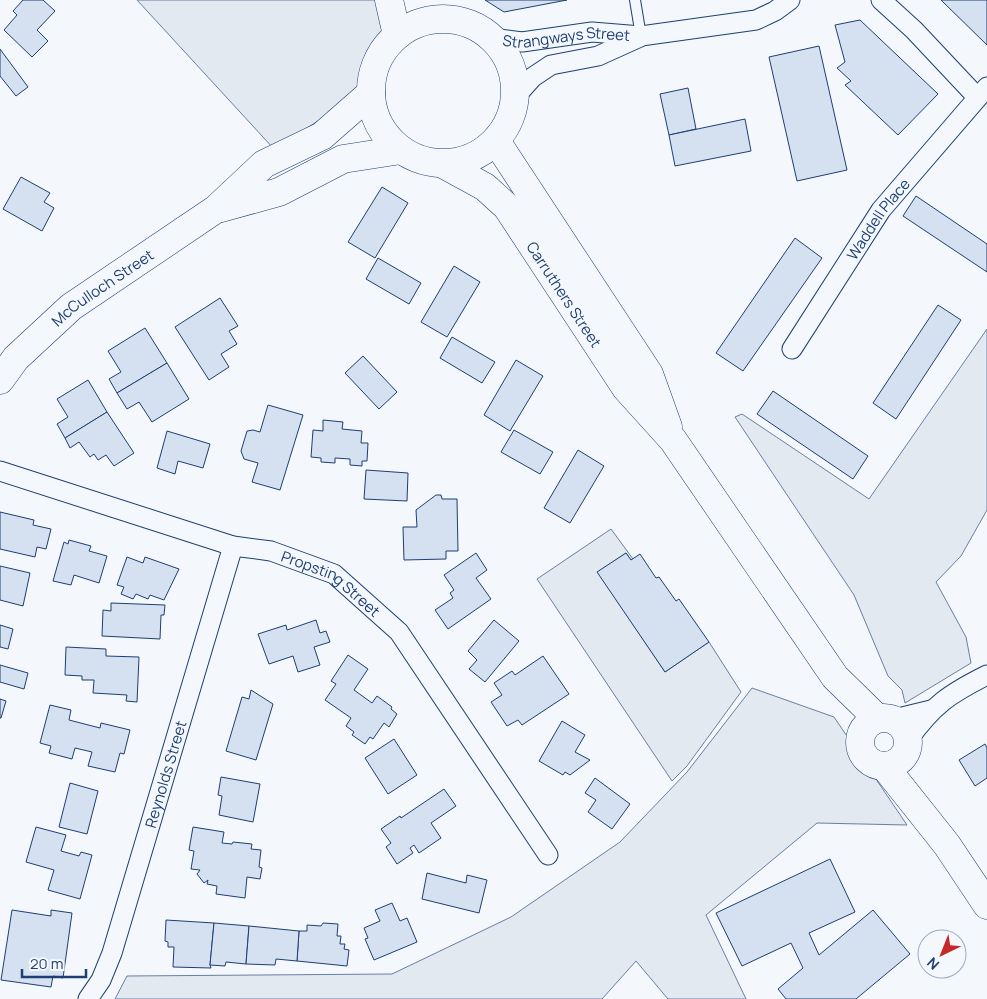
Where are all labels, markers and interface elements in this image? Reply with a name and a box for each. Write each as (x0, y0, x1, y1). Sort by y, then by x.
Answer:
street label: Strangways Street (501, 21, 631, 53)
street label: Waddell Place (841, 173, 915, 264)
street label: Carruthers Street (522, 237, 607, 351)
street label: McCulloch Street (47, 244, 157, 331)
street label: Propsting Street (278, 545, 385, 621)
street label: Reynolds Street (139, 718, 191, 830)
north arrow (917, 929, 967, 979)
scale bar (22, 946, 86, 978)
text: 20 m (30, 953, 63, 974)
text: N (923, 953, 943, 974)

